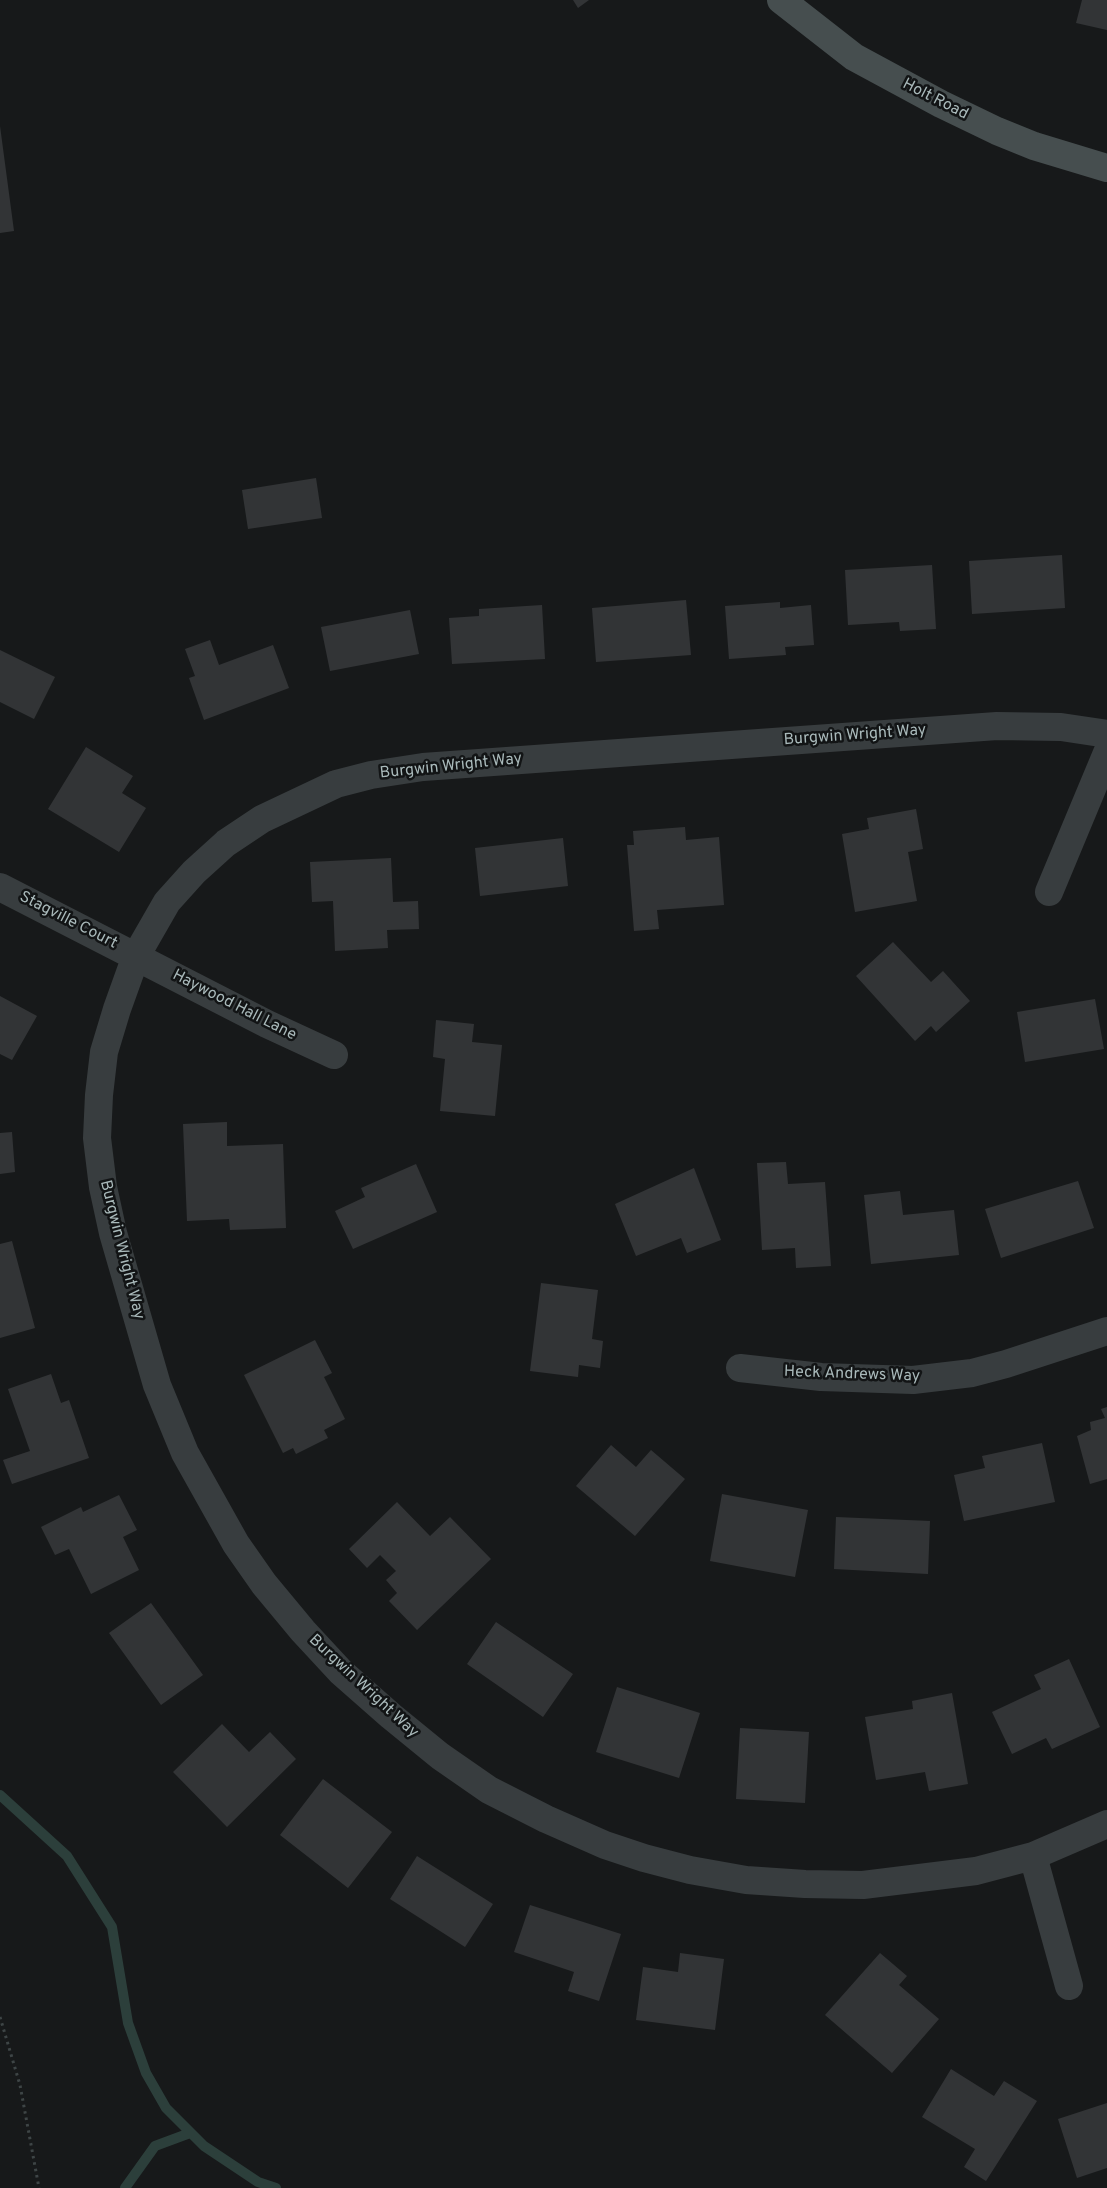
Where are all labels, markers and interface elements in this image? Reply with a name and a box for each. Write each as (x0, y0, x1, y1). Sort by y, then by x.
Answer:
street label: Holt Road (899, 75, 971, 125)
street label: Burgwin Wright Way (783, 721, 927, 751)
street label: Burgwin Wright Way (379, 750, 523, 784)
street label: Stagville Court (16, 888, 120, 954)
street label: Haywood Hall Lane (169, 966, 299, 1046)
street label: Burgwin Wright Way (94, 1178, 148, 1322)
street label: Heck Andrews Way (784, 1363, 920, 1387)
street label: Burgwin Wright Way (304, 1631, 422, 1743)

